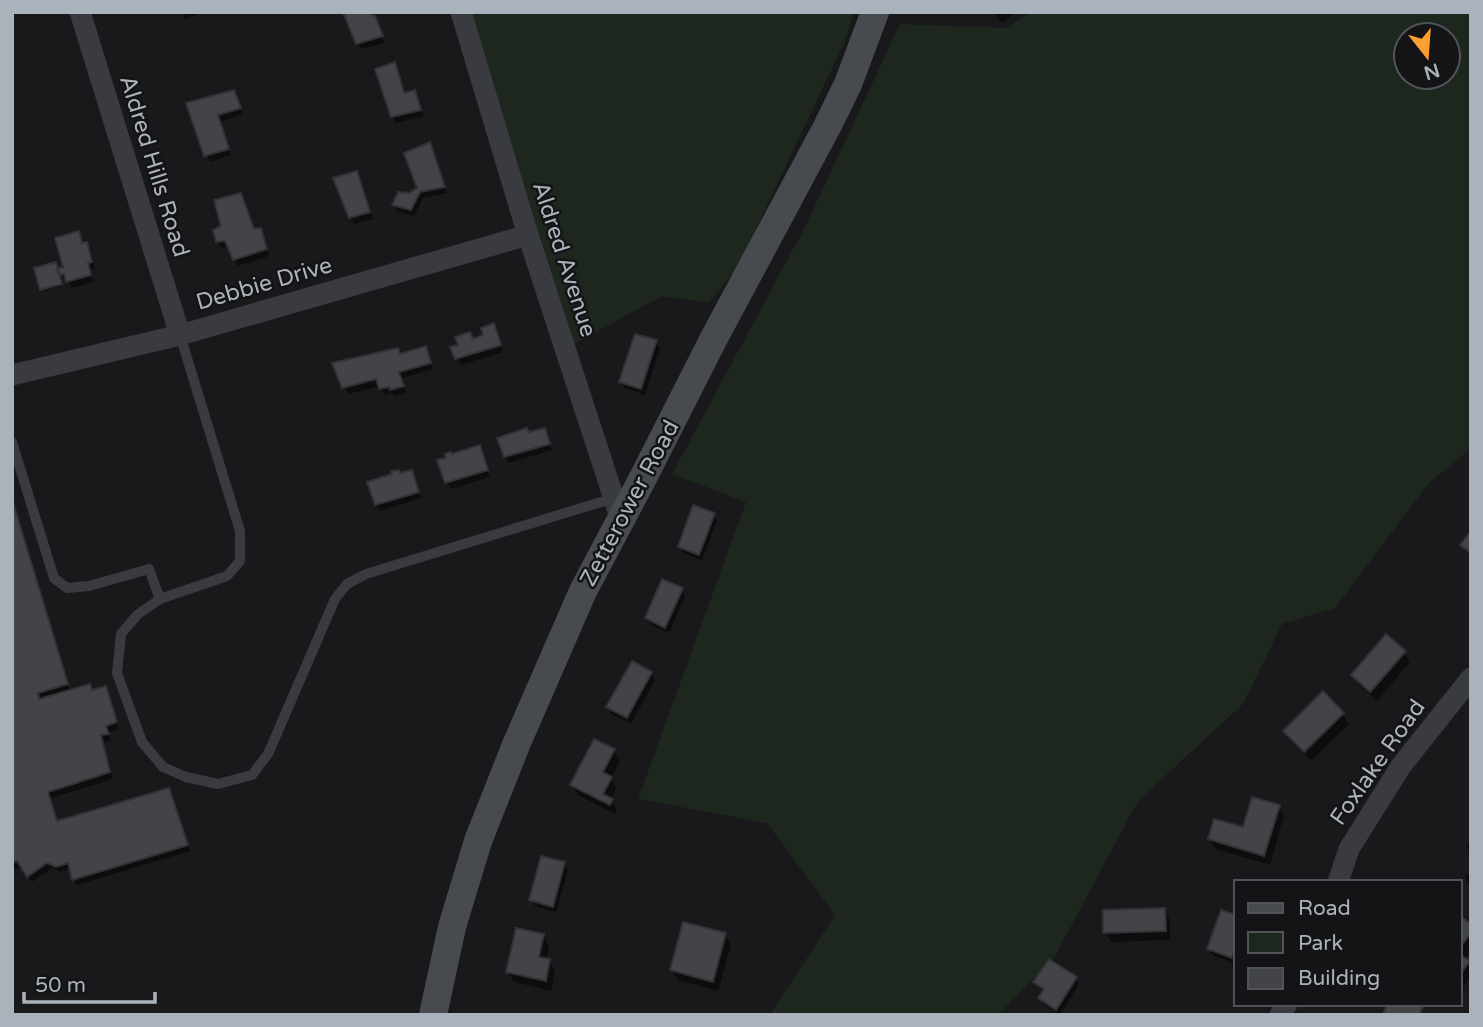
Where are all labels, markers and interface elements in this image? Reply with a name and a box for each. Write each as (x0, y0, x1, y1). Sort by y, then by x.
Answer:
north arrow (1392, 21, 1462, 91)
text: N (1421, 59, 1442, 84)
street label: Aldred Hills Road (113, 72, 195, 260)
street label: Aldred Avenue (526, 178, 602, 340)
street label: Debbie Drive (193, 251, 336, 317)
street label: Zetterower Road (574, 416, 685, 591)
street label: Foxlake Road (1324, 694, 1431, 831)
legend (1234, 880, 1462, 1006)
text: Road (1298, 896, 1351, 921)
text: Park (1298, 931, 1343, 956)
scale bar (24, 960, 156, 1004)
text: Building (1298, 966, 1380, 991)
text: 50 m (35, 973, 86, 998)

